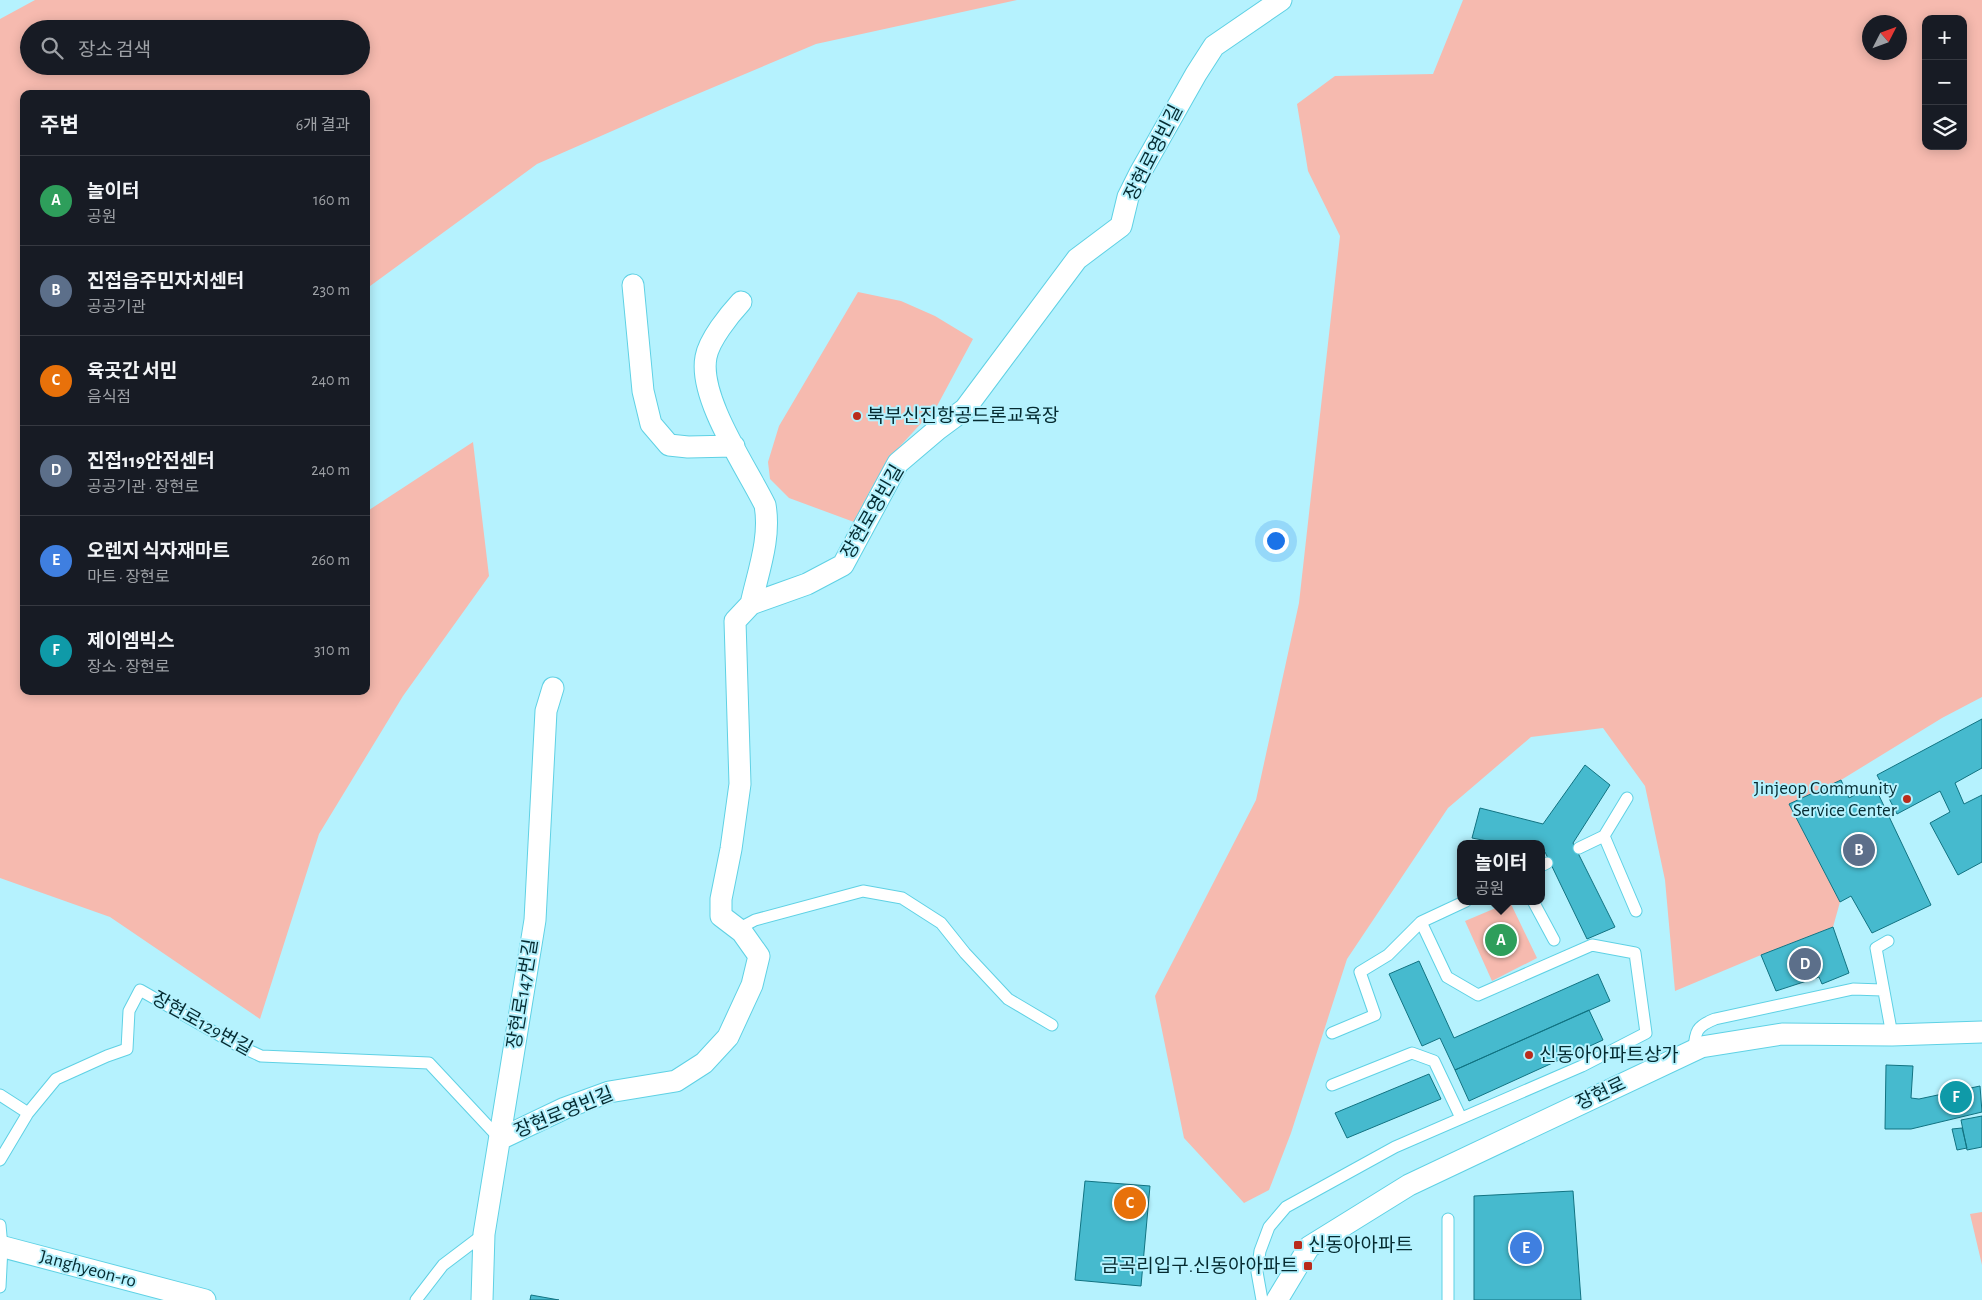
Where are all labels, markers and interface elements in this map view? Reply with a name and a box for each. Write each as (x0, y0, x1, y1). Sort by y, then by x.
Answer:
north arrow (1862, 15, 1907, 60)
map controls (1922, 15, 1967, 150)
button: + (1922, 15, 1967, 60)
search box (20, 20, 370, 75)
icon: search (38, 34, 66, 62)
text: 장소 검색 (78, 41, 151, 60)
button: − (1922, 60, 1967, 105)
street label: 장현로영빈길 (1121, 102, 1186, 204)
button: layers (1922, 105, 1967, 150)
text: 주변 (40, 115, 79, 136)
text: 6개 결과 (296, 117, 350, 133)
text: 놀이터 (87, 182, 139, 201)
text: A (51, 192, 61, 208)
text: 160 m (313, 192, 350, 208)
text: 공원 (87, 209, 116, 225)
text: 진접읍주민자치센터 (87, 272, 244, 291)
text: B (51, 282, 61, 298)
text: 230 m (312, 282, 350, 298)
text: 공공기관 (87, 299, 146, 315)
text: 육곳간 서민 (87, 362, 177, 381)
text: C (52, 372, 60, 388)
text: 240 m (311, 372, 350, 388)
text: 음식점 (87, 389, 131, 405)
place label: 북부신진항공드론교육장 (867, 406, 1059, 426)
marker: 북부신진항공드론교육장 (851, 410, 863, 422)
text: 진접119안전센터 (87, 452, 215, 471)
street label: 장현로영빈길 (838, 461, 907, 562)
text: D (51, 462, 61, 478)
text: 240 m (311, 462, 350, 478)
text: 공공기관 · 장현로 (87, 479, 199, 495)
your location (1263, 528, 1289, 554)
text: 오렌지 식자재마트 (87, 542, 230, 561)
text: E (52, 552, 60, 568)
text: 260 m (311, 552, 350, 568)
text: 마트 · 장현로 (87, 569, 170, 585)
text: 제이엠빅스 (87, 632, 174, 651)
text: F (52, 642, 60, 658)
text: 310 m (314, 642, 350, 658)
text: 장소 · 장현로 (87, 659, 170, 675)
place label: Jinjeop Community Service Center (1754, 779, 1897, 820)
marker: Jinjeop Community Service Center (1901, 793, 1913, 805)
pin: B (1843, 831, 1875, 869)
popup (1457, 840, 1545, 905)
text: 놀이터 (1475, 854, 1527, 873)
text: 공원 (1475, 881, 1504, 897)
pin: A (1485, 921, 1517, 959)
street label: 장현로147번길 (504, 938, 541, 1050)
pin: D (1789, 945, 1821, 983)
street label: 장현로129번길 (149, 988, 256, 1059)
place label: 신동아아파트상가 (1539, 1045, 1679, 1065)
marker: 신동아아파트상가 (1523, 1049, 1535, 1061)
street label: 장현로 (1573, 1073, 1629, 1114)
pin: F (1940, 1078, 1972, 1116)
street label: 장현로영빈길 (511, 1084, 616, 1141)
pin: C (1114, 1184, 1146, 1222)
pin: E (1510, 1229, 1542, 1267)
place label: 신동아아파트 (1308, 1235, 1413, 1255)
marker: 신동아아파트 (1292, 1239, 1304, 1251)
street label: Janghyeon-ro (37, 1247, 139, 1291)
place label: 금곡리입구.신동아아파트 (1101, 1256, 1298, 1276)
marker: 금곡리입구.신동아아파트 (1302, 1260, 1314, 1272)

